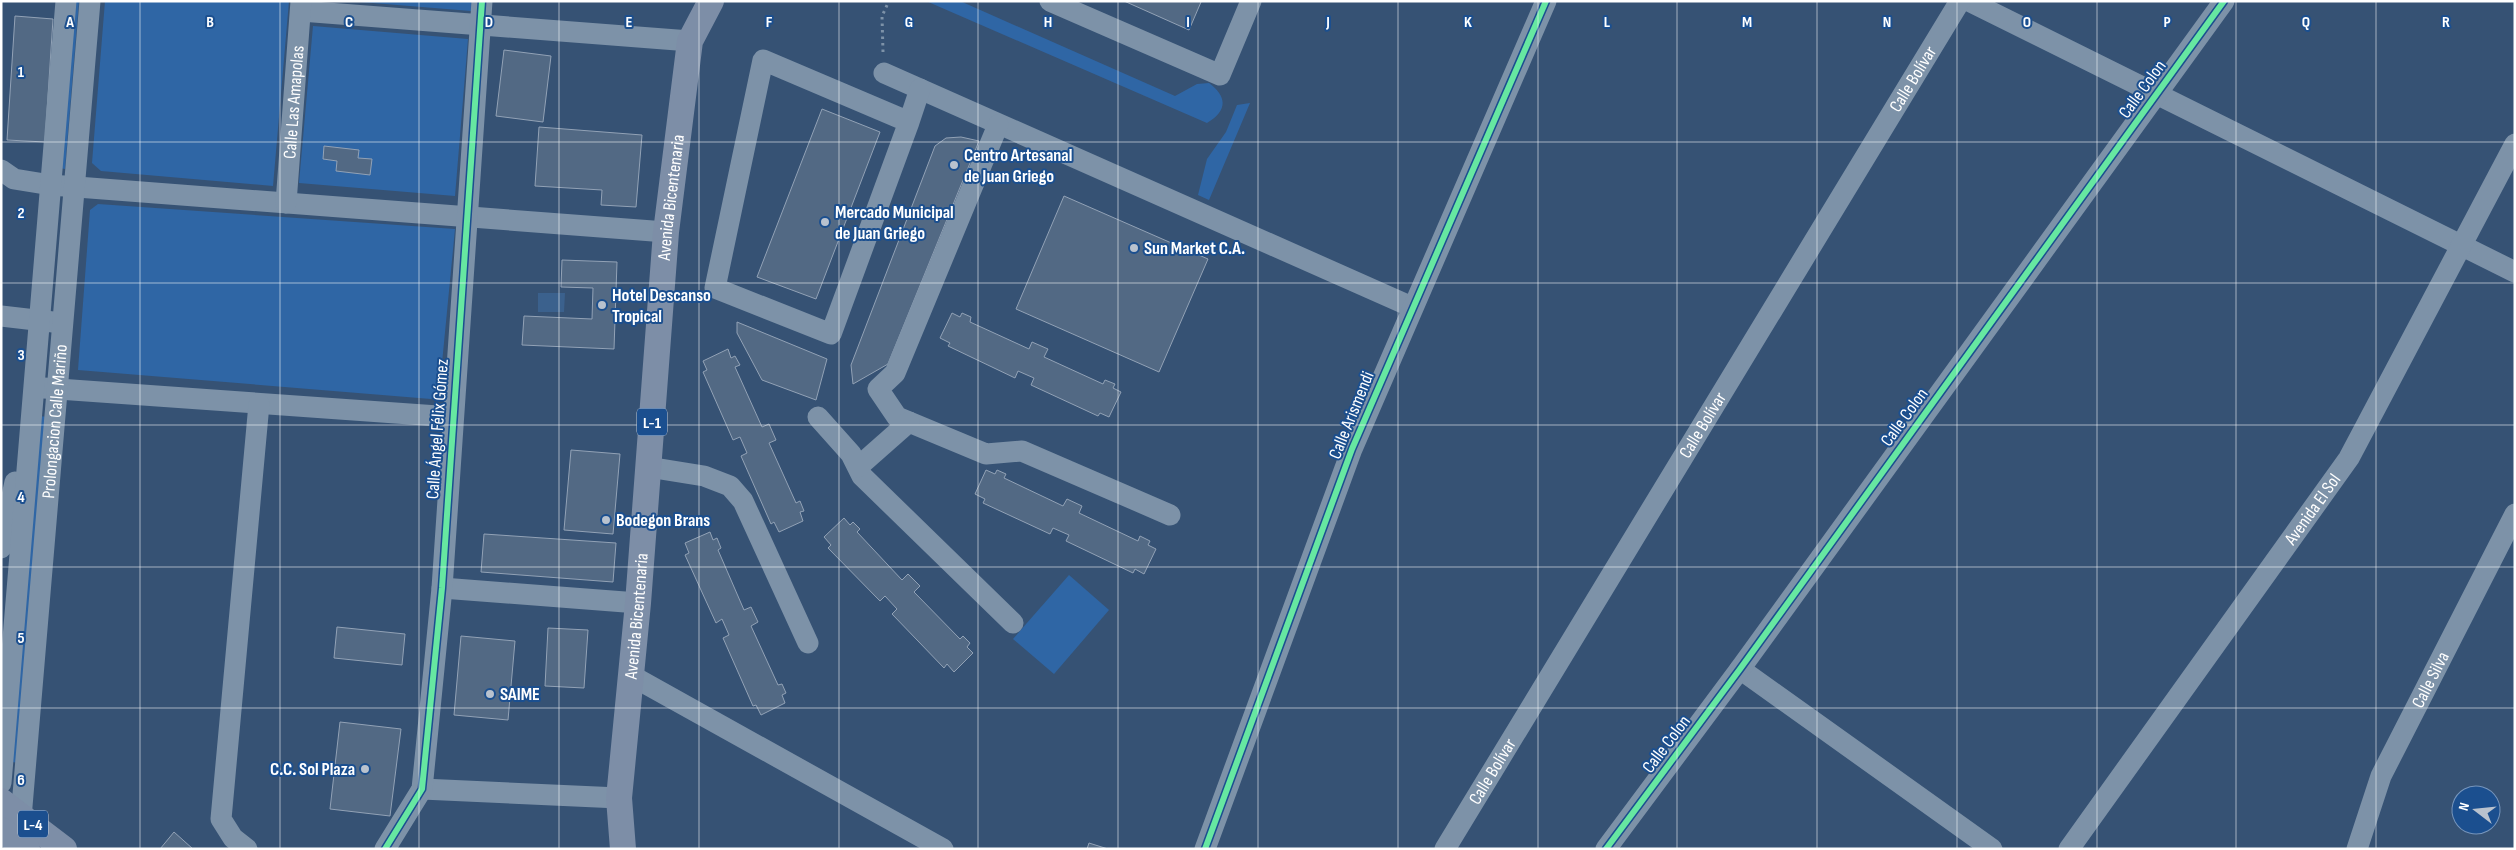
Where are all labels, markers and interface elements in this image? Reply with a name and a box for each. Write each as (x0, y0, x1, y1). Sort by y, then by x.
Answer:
text: A (65, 13, 74, 32)
text: B (206, 13, 214, 32)
text: C (345, 13, 353, 32)
text: D (485, 13, 493, 32)
text: E (626, 13, 633, 32)
text: F (766, 13, 773, 32)
text: G (905, 13, 913, 32)
text: H (1044, 13, 1052, 32)
text: I (1186, 13, 1190, 32)
text: J (1325, 13, 1330, 32)
text: K (1464, 13, 1472, 32)
text: L (1604, 13, 1611, 32)
text: M (1742, 13, 1752, 32)
text: N (1883, 13, 1891, 32)
text: O (2023, 13, 2031, 32)
text: P (2163, 13, 2171, 32)
text: Q (2302, 13, 2310, 32)
text: R (2442, 13, 2450, 32)
street label: Calle Bolívar (1885, 42, 1941, 116)
street label: Calle Las Amapolas (279, 45, 309, 160)
street label: Calle Colon (2114, 56, 2171, 122)
text: 1 (18, 63, 25, 82)
street label: Avenida Bicentenaria (654, 133, 689, 262)
place label: Centro Artesanal de Juan Griego (964, 145, 1072, 187)
marker: Centro Artesanal de Juan Griego (948, 159, 960, 171)
place label: Mercado Municipal de Juan Griego (835, 202, 954, 244)
text: 2 (17, 204, 25, 223)
marker: Mercado Municipal de Juan Griego (819, 216, 831, 228)
place label: Sun Market C.A. (1144, 238, 1245, 259)
marker: Sun Market C.A. (1128, 242, 1140, 254)
place label: Hotel Descanso Tropical (612, 285, 711, 327)
marker: Hotel Descanso Tropical (596, 299, 608, 311)
street label: Prolongacion Calle Mariño (38, 344, 72, 499)
text: 3 (17, 346, 25, 365)
street label: Calle Ángel Félix Gómez (422, 358, 453, 500)
street label: Calle Arismendi (1324, 368, 1379, 462)
street label: Calle Colon (1876, 384, 1933, 450)
street label: Calle Bolívar (1675, 389, 1731, 462)
road number: L-1 (637, 408, 667, 436)
street label: Avenida El Sol (2280, 470, 2345, 550)
text: 4 (17, 488, 25, 507)
place label: Bodegon Brans (616, 510, 710, 531)
marker: Bodegon Brans (600, 514, 612, 526)
street label: Avenida Bicentenaria (621, 552, 653, 681)
text: 5 (17, 629, 25, 648)
street label: Calle Silva (2408, 648, 2454, 712)
place label: SAIME (500, 684, 540, 705)
marker: SAIME (484, 688, 496, 700)
street label: Calle Colon (1638, 711, 1695, 777)
street label: Calle Bolívar (1465, 735, 1521, 808)
place label: C.C. Sol Plaza (270, 759, 355, 780)
marker: C.C. Sol Plaza (359, 763, 371, 775)
text: 6 (17, 771, 25, 790)
north arrow (2451, 785, 2501, 835)
text: N (2455, 801, 2473, 812)
road number: L-4 (18, 811, 48, 838)

